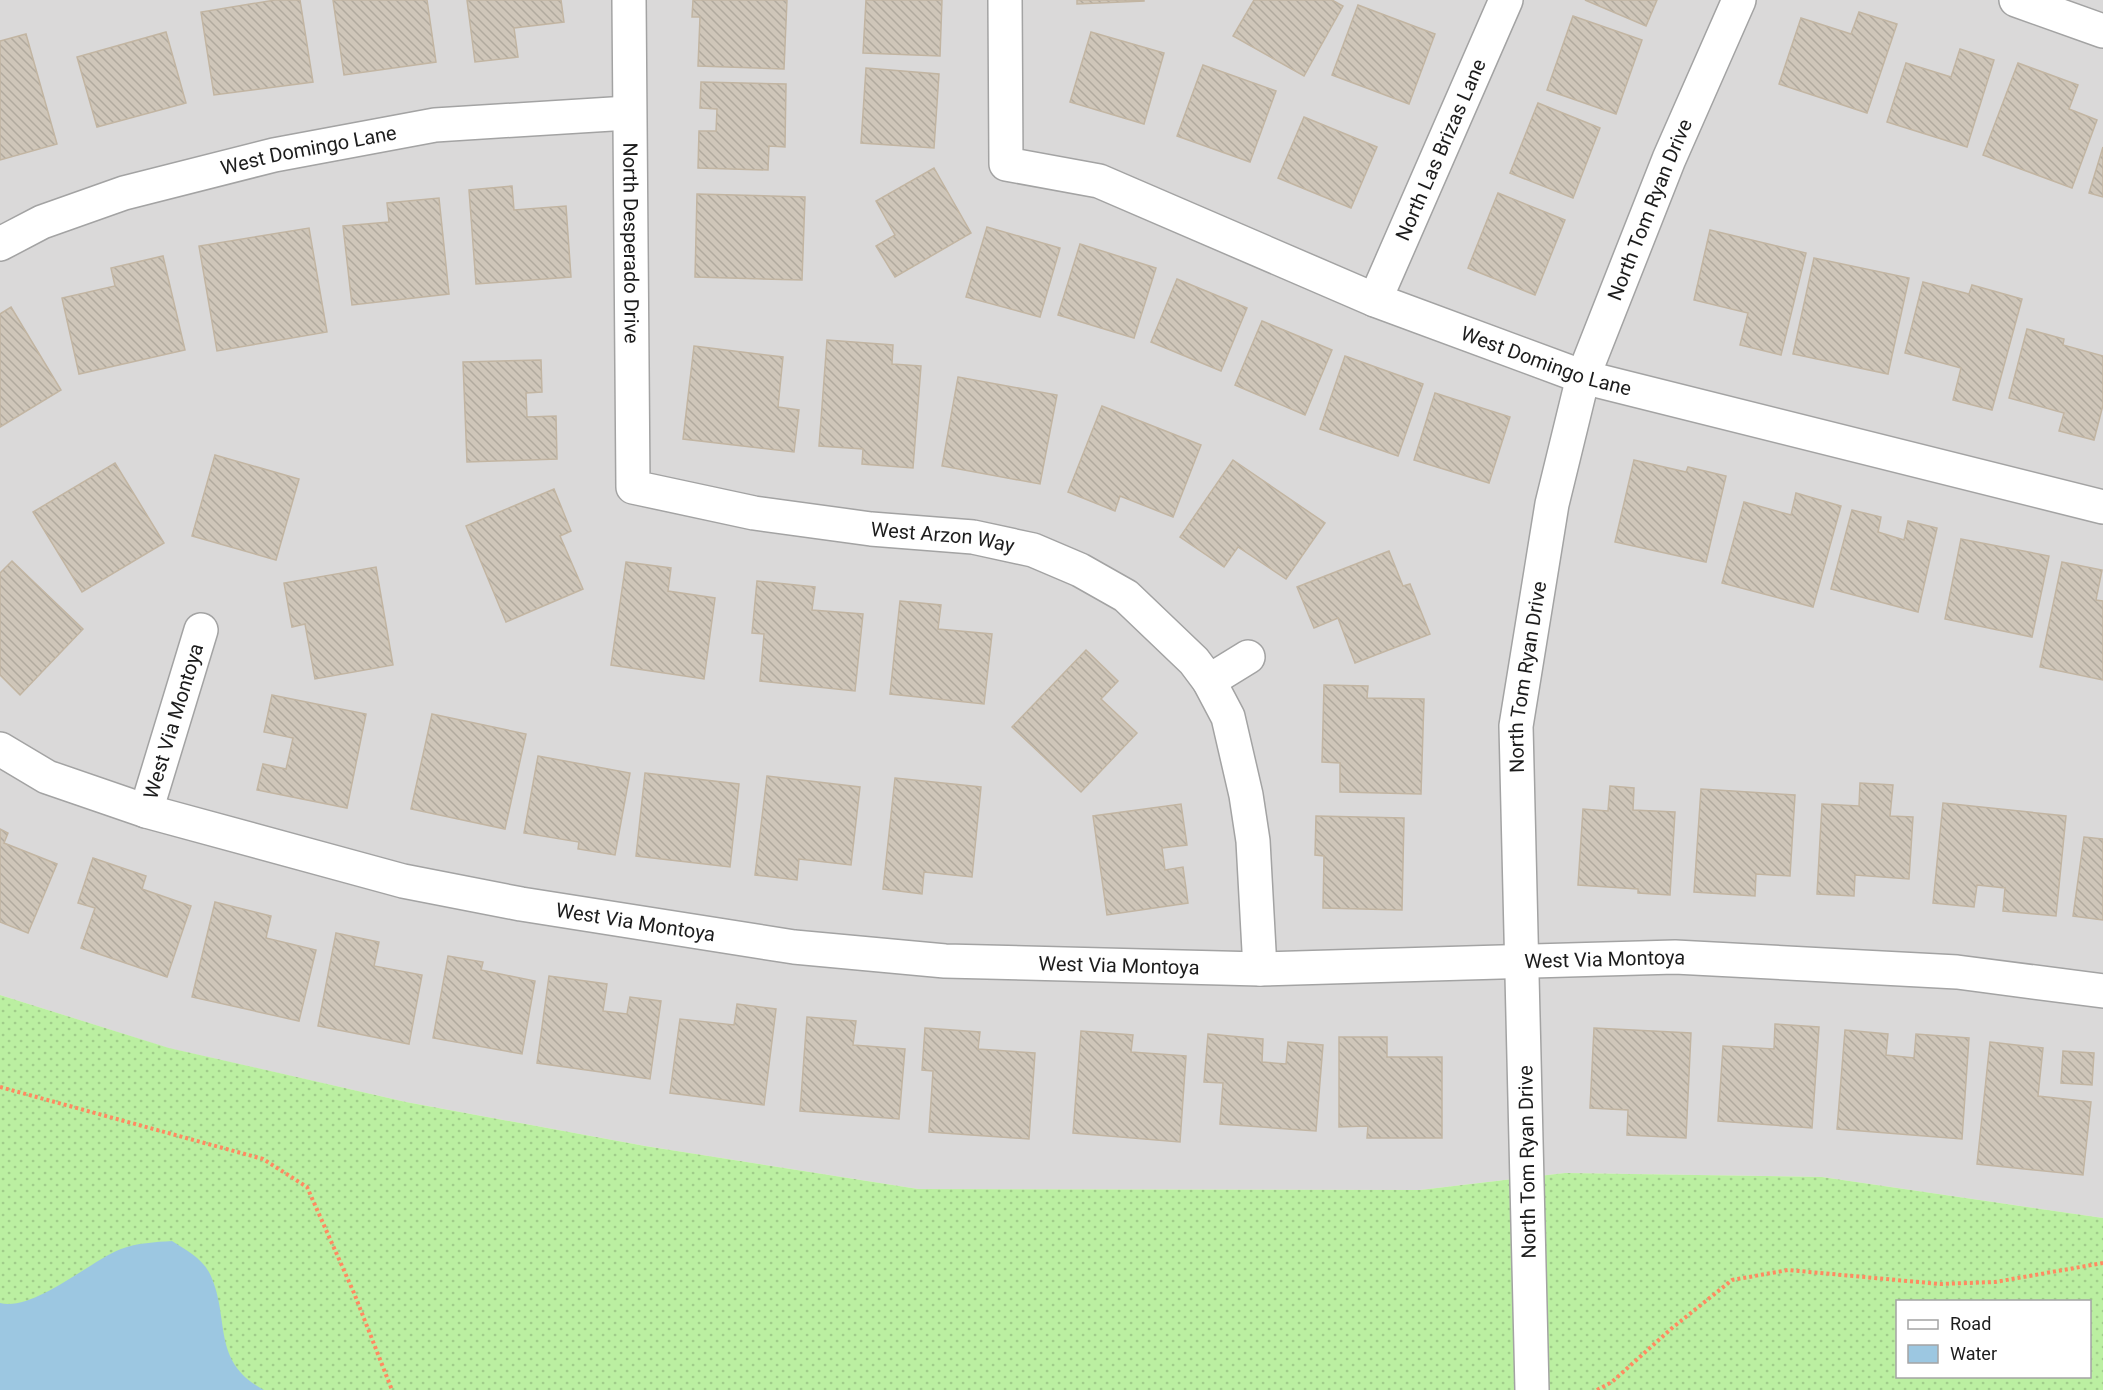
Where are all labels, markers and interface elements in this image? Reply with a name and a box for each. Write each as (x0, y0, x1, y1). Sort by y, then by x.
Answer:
street label: North Las Brizas Lane (1390, 55, 1491, 244)
street label: North Tom Ryan Drive (1602, 115, 1697, 304)
street label: West Domingo Lane (218, 120, 398, 180)
street label: North Desperado Drive (618, 142, 644, 344)
street label: West Domingo Lane (1458, 321, 1634, 401)
street label: West Arzon Way (870, 517, 1017, 558)
street label: North Tom Ryan Drive (1504, 579, 1551, 773)
street label: West Via Montoya (138, 640, 208, 802)
street label: West Via Montoya (554, 898, 717, 946)
street label: West Via Montoya (1524, 945, 1686, 973)
street label: West Via Montoya (1038, 951, 1200, 979)
street label: North Tom Ryan Drive (1513, 1065, 1541, 1259)
legend (1896, 1300, 2091, 1378)
text: Road (1950, 1313, 1991, 1334)
text: Water (1950, 1343, 1997, 1364)

